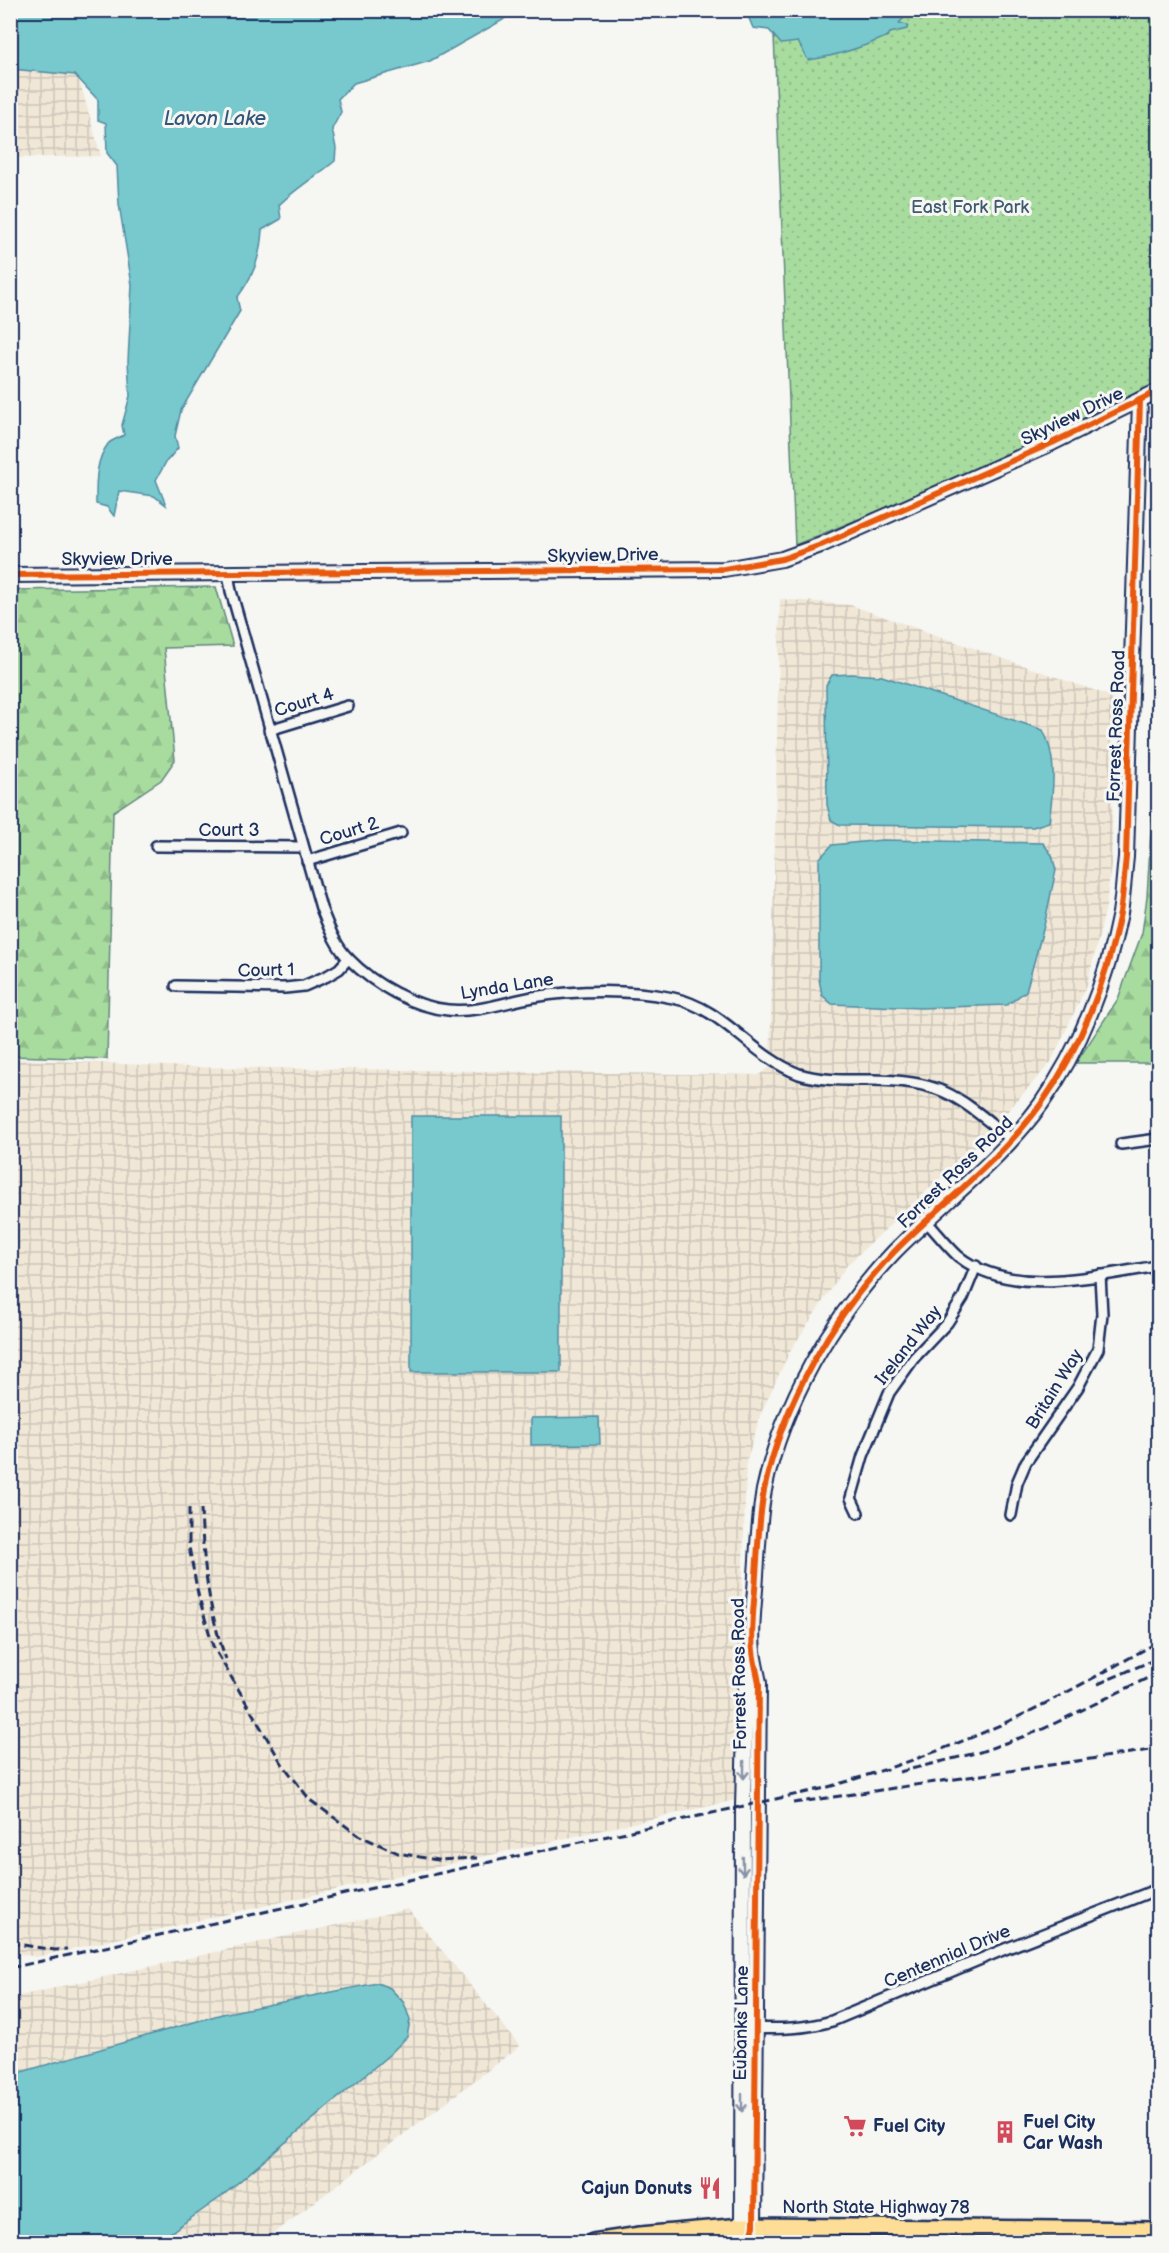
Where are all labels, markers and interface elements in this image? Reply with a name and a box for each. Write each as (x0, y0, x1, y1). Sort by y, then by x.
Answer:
water label: Lavon Lake (164, 107, 267, 131)
park label: East Fork Park (911, 197, 1029, 218)
street label: Skyview Drive (1018, 383, 1127, 450)
street label: Skyview Drive (547, 544, 659, 567)
street label: Skyview Drive (61, 549, 173, 570)
street label: Forrest Ross Road (1103, 650, 1130, 802)
street label: Court 4 (272, 684, 336, 721)
street label: Court 2 (317, 812, 382, 850)
street label: Court 3 (198, 820, 260, 841)
street label: Court 1 (237, 960, 295, 981)
street label: Lynda Lane (459, 969, 556, 1004)
street label: Forrest Ross Road (893, 1112, 1017, 1233)
street label: Ireland Way (871, 1301, 946, 1389)
street label: Britain Way (1022, 1345, 1088, 1433)
street label: Forrest Ross Road (728, 1598, 751, 1750)
one-way arrow (738, 1759, 750, 1779)
one-way arrow (737, 1855, 749, 1875)
street label: Centennial Drive (881, 1920, 1014, 1993)
street label: Eubanks Lane (730, 1965, 753, 2081)
one-way arrow (736, 2092, 748, 2112)
place label: Fuel City Car Wash (1023, 2112, 1103, 2154)
supermarket icon: Fuel City (842, 2113, 868, 2139)
place label: Fuel City (873, 2116, 946, 2137)
building icon: Fuel City Car Wash (992, 2119, 1018, 2145)
restaurant icon: Cajun Donuts (697, 2175, 723, 2201)
place label: Cajun Donuts (581, 2178, 692, 2199)
street label: North State Highway 78 (782, 2197, 970, 2218)

